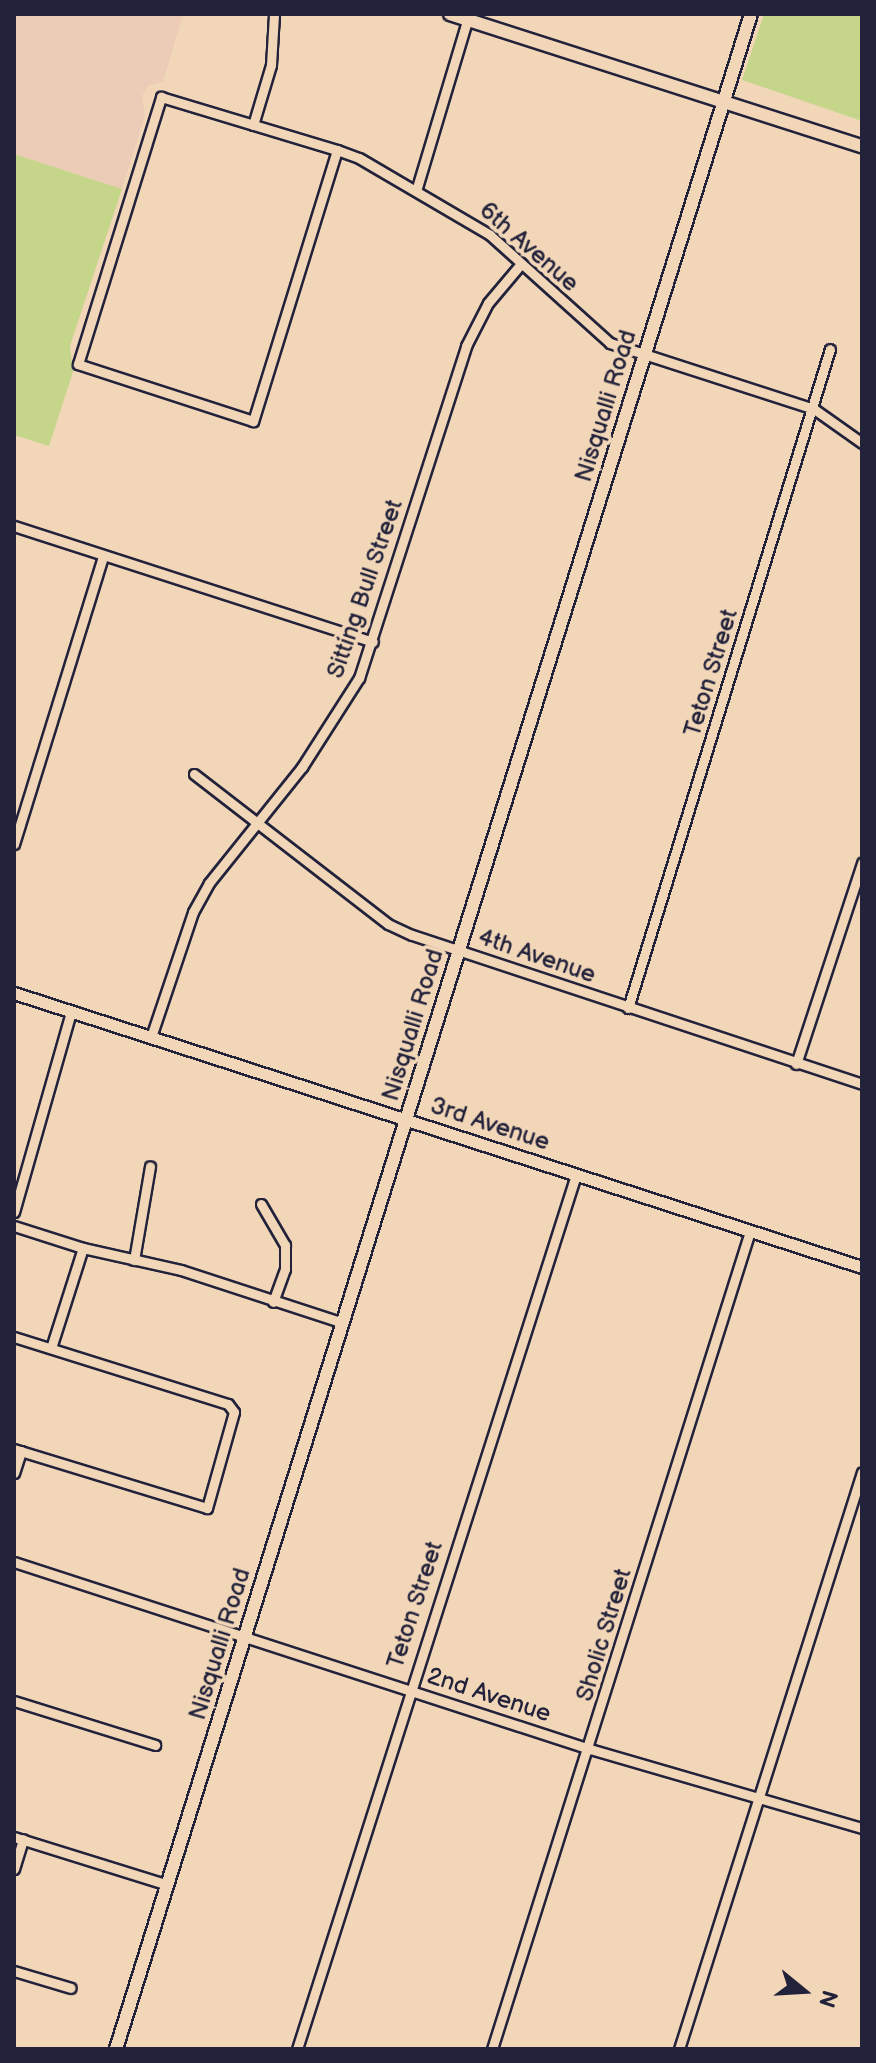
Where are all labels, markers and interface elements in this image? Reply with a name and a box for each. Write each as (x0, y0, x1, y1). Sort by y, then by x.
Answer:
street label: 6th Avenue (473, 196, 585, 298)
street label: Nisqualli Road (569, 327, 643, 485)
street label: Sitting Bull Street (321, 496, 409, 682)
street label: Teton Street (678, 606, 744, 740)
street label: 4th Avenue (474, 922, 600, 990)
street label: Nisqualli Road (376, 946, 450, 1104)
street label: 3rd Avenue (427, 1091, 553, 1157)
street label: Teton Street (381, 1538, 449, 1672)
street label: Nisqualli Road (183, 1565, 257, 1723)
street label: Sholic Street (570, 1565, 638, 1705)
street label: 2nd Avenue (423, 1661, 555, 1729)
north arrow (764, 1951, 844, 2031)
text: N (812, 1987, 843, 2011)

